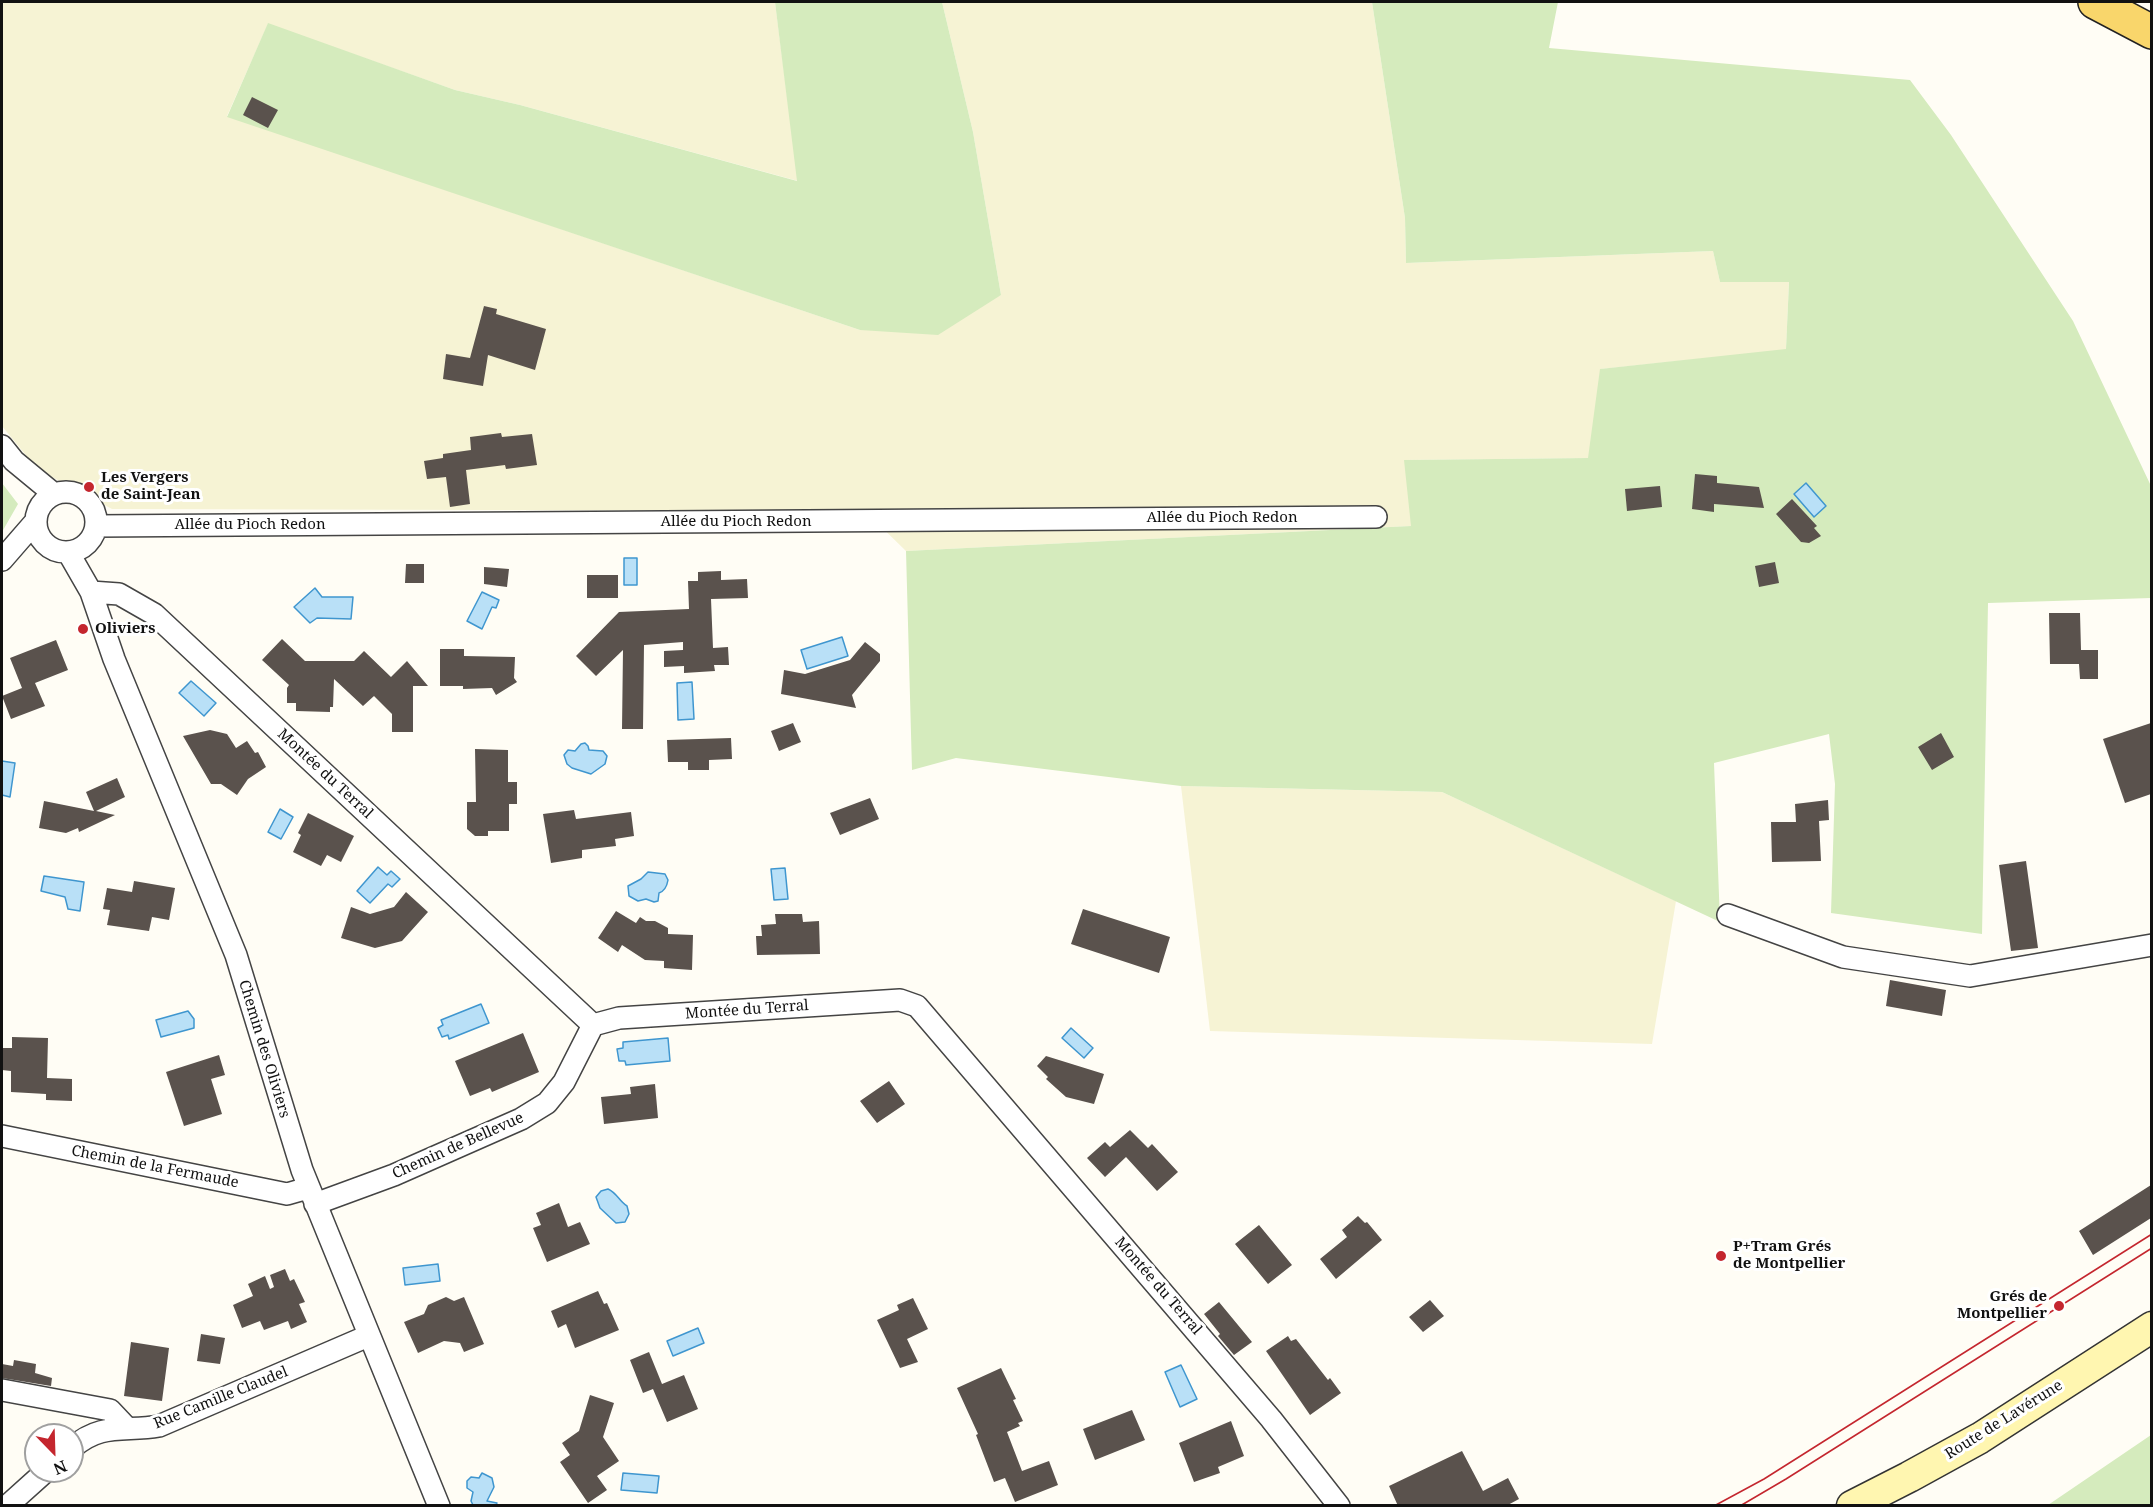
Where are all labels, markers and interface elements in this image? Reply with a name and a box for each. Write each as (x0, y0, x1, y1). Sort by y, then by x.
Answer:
place label: Les Vergers de Saint-Jean (101, 469, 200, 504)
marker: Les Vergers de Saint-Jean (82, 480, 96, 494)
street label: Allée du Pioch Redon (1146, 509, 1298, 527)
street label: Allée du Pioch Redon (660, 513, 812, 531)
street label: Allée du Pioch Redon (174, 516, 326, 534)
place label: Oliviers (95, 620, 155, 638)
marker: Oliviers (76, 622, 90, 636)
street label: Montée du Terral (274, 725, 376, 823)
street label: Chemin des Oliviers (234, 978, 294, 1120)
street label: Montée du Terral (685, 997, 809, 1023)
street label: Chemin de Bellevue (390, 1109, 526, 1183)
street label: Chemin de la Fermaude (70, 1142, 240, 1192)
street label: Montée du Terral (1111, 1233, 1205, 1339)
place label: P+Tram Grés de Montpellier (1733, 1238, 1845, 1273)
marker: P+Tram Grés de Montpellier (1714, 1249, 1728, 1263)
place label: Grés de Montpellier (1957, 1288, 2047, 1323)
marker: Grés de Montpellier (2052, 1299, 2066, 1313)
street label: Rue Camille Claudel (151, 1363, 291, 1433)
street label: Route de Lavérune (1942, 1377, 2066, 1463)
north arrow (24, 1423, 84, 1483)
text: N (50, 1455, 70, 1480)

